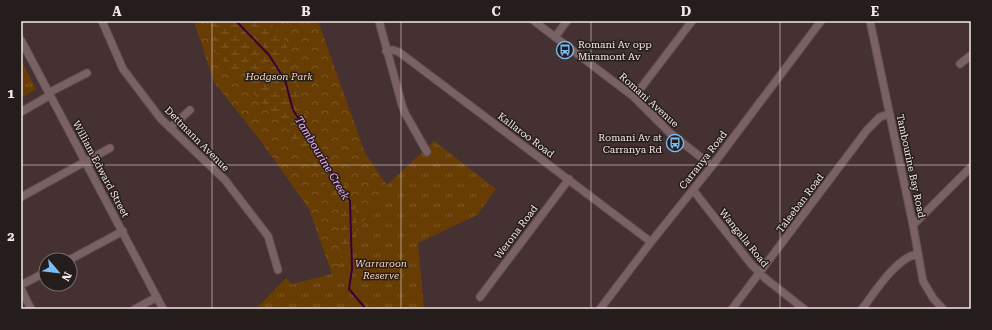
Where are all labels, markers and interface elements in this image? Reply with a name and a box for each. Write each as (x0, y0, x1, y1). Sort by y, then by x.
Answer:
text: A (112, 4, 122, 19)
text: B (301, 4, 311, 19)
text: C (491, 4, 501, 19)
text: D (681, 4, 691, 19)
text: E (871, 4, 879, 19)
place label: Romani Av opp Miramont Av (578, 39, 652, 62)
bus stop icon: Romani Av opp Miramont Av (555, 40, 575, 60)
park label: Hodgson Park (244, 71, 313, 82)
street label: Romani Avenue (617, 71, 681, 130)
text: 1 (7, 86, 15, 101)
street label: Dettmann Avenue (162, 104, 232, 174)
street label: Kallaroo Road (496, 110, 557, 160)
street label: Tambourine Bay Road (895, 113, 928, 219)
water label: Tambourine Creek (292, 114, 352, 202)
street label: William Edward Street (71, 119, 131, 219)
street label: Carranya Road (677, 128, 729, 191)
place label: Romani Av at Carranya Rd (598, 132, 663, 155)
bus stop icon: Romani Av at Carranya Rd (665, 133, 685, 153)
street label: Taleeban Road (774, 171, 826, 235)
street label: Werona Road (492, 203, 540, 261)
street label: Wangalla Road (717, 207, 771, 270)
text: 2 (7, 229, 15, 244)
north arrow (38, 252, 78, 292)
park label: Warraroon Reserve (355, 258, 407, 281)
text: N (58, 270, 74, 284)

